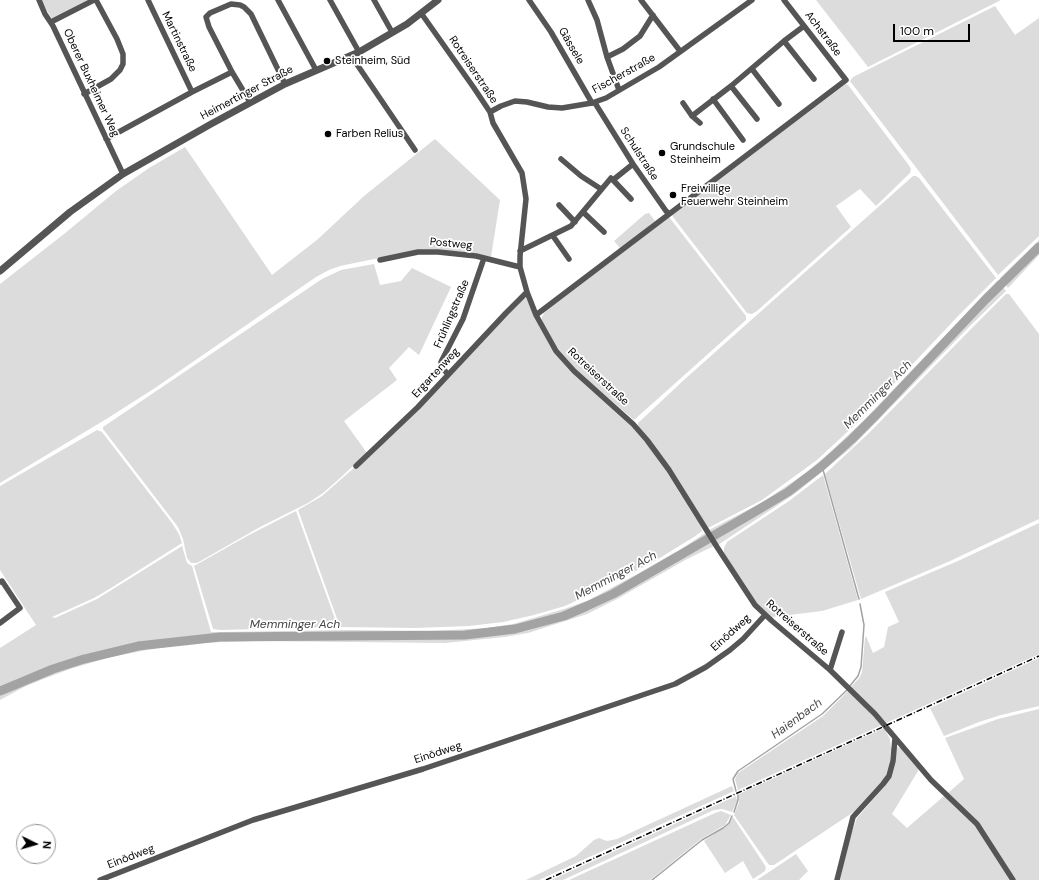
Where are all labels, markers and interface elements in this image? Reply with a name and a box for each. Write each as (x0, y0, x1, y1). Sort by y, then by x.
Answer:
street label: Achstraße (802, 9, 844, 59)
street label: Martinstraße (159, 10, 199, 74)
scale bar (895, 16, 972, 42)
text: 100 m (900, 23, 934, 39)
street label: Gässele (555, 25, 587, 67)
street label: Oberer Buxheimer Weg (60, 27, 122, 139)
street label: Rotreiserstraße (446, 34, 500, 106)
street label: Fischerstraße (590, 51, 658, 97)
place label: Steinheim, Süd (335, 54, 410, 68)
marker: Steinheim, Süd (322, 56, 332, 66)
street label: Heimertinger Straße (198, 63, 296, 123)
street label: Schulstraße (617, 125, 661, 183)
place label: Farben Relius (336, 127, 403, 141)
marker: Farben Relius (323, 129, 333, 139)
place label: Grundschule Steinheim (670, 140, 735, 166)
marker: Grundschule Steinheim (657, 148, 667, 158)
place label: Freiwillige Feuerwehr Steinheim (681, 182, 788, 208)
marker: Freiwillige Feuerwehr Steinheim (668, 190, 678, 200)
street label: Postweg (429, 236, 473, 252)
street label: Frühlingstraße (432, 278, 472, 350)
street label: Ergartenweg (409, 345, 463, 401)
street label: Rotreiserstraße (565, 345, 631, 409)
water label: Memminger Ach (841, 358, 915, 432)
water label: Memminger Ach (573, 548, 659, 604)
street label: Rotreiserstraße (763, 597, 831, 659)
street label: Einödweg (708, 612, 754, 654)
water label: Memminger Ach (250, 618, 340, 632)
water label: Haienbach (769, 696, 825, 742)
street label: Einödweg (413, 739, 463, 767)
north arrow (16, 824, 56, 864)
text: N (40, 840, 54, 850)
street label: Einödweg (106, 842, 156, 872)

